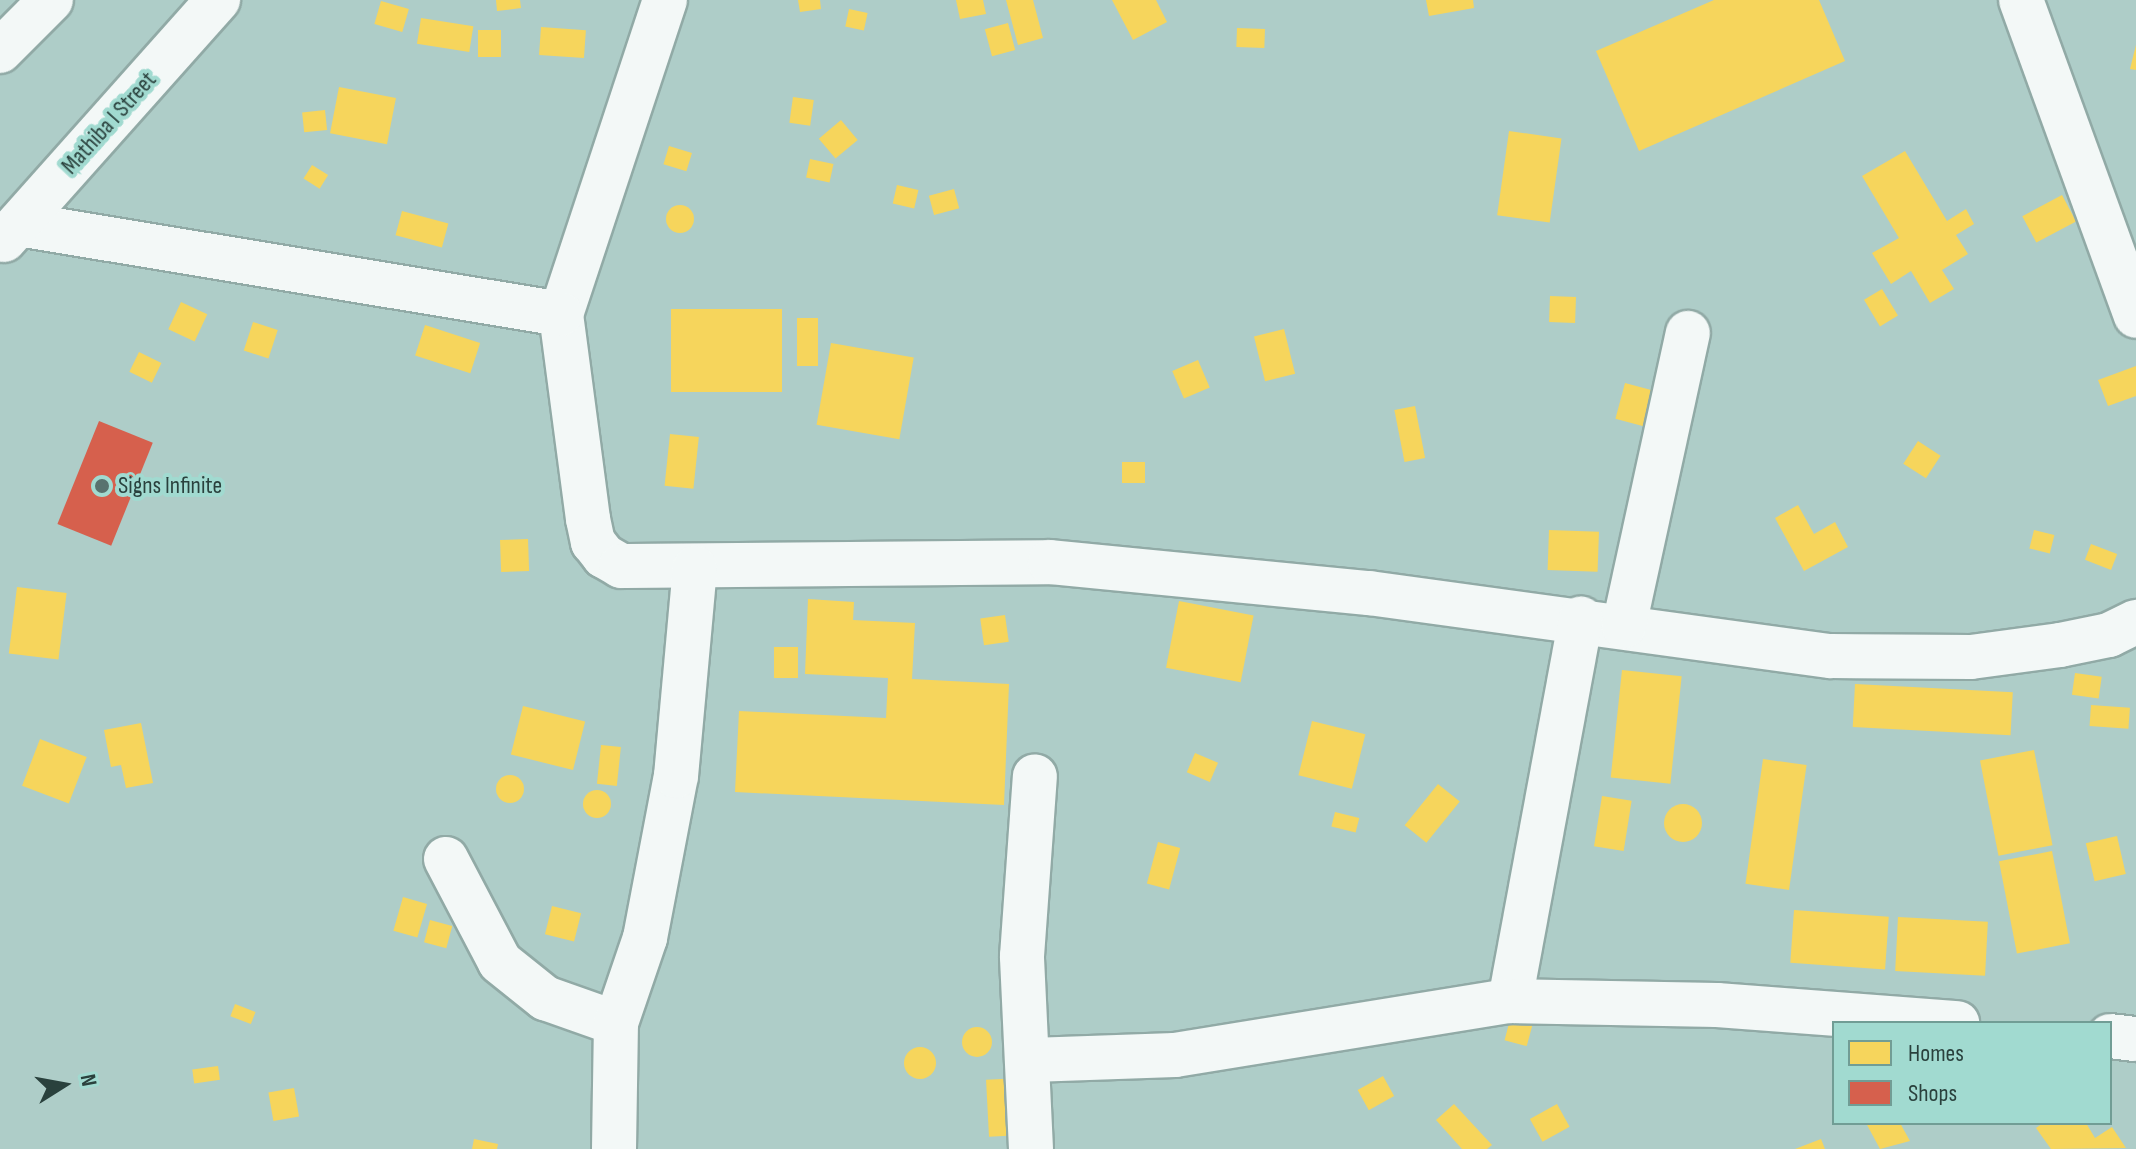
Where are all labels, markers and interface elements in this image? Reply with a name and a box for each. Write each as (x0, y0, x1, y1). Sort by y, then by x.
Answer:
street label: Mathiba I Street (56, 66, 162, 180)
place label: Signs Infinite (118, 472, 222, 500)
marker: Signs Infinite (93, 477, 111, 495)
legend (1832, 1021, 2112, 1125)
text: Homes (1908, 1039, 1964, 1068)
north arrow (24, 1045, 104, 1125)
text: N (74, 1072, 102, 1089)
text: Shops (1908, 1079, 1957, 1108)

